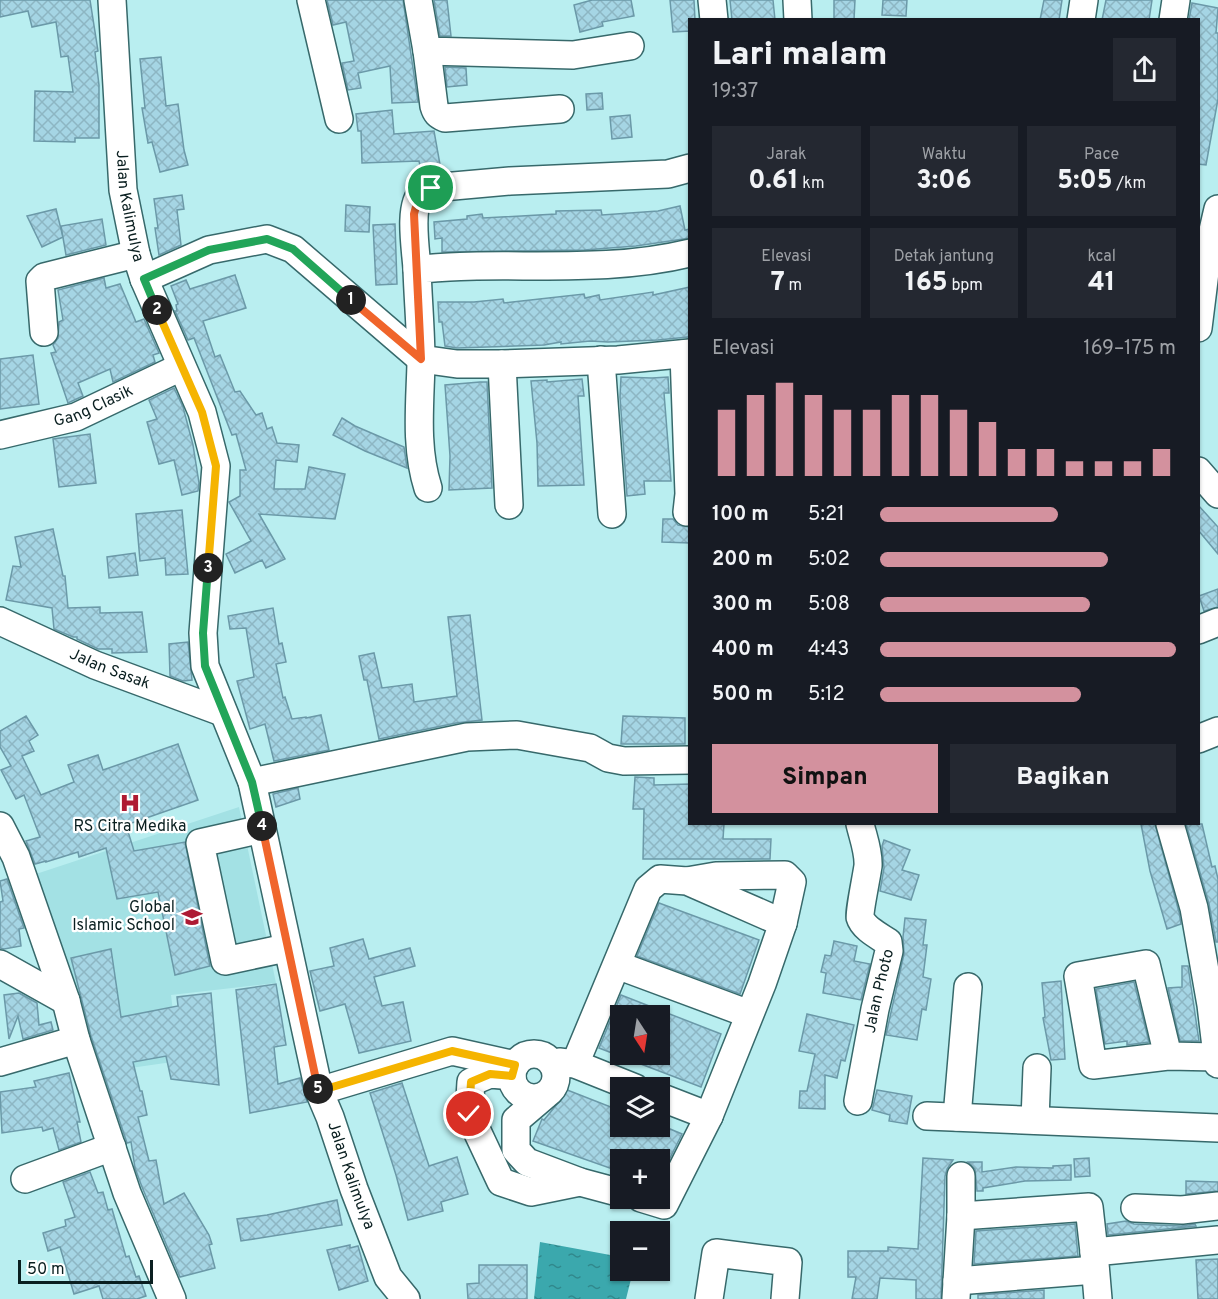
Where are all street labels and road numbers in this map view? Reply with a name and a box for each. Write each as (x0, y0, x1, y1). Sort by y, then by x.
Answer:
street label: Jalan Kalimulya (111, 150, 148, 265)
street label: Gang Clasik (52, 381, 137, 432)
street label: Jalan Sasak (66, 644, 153, 694)
street label: Jalan Photo (861, 947, 899, 1035)
street label: Jalan Kalimulya (322, 1119, 379, 1233)

